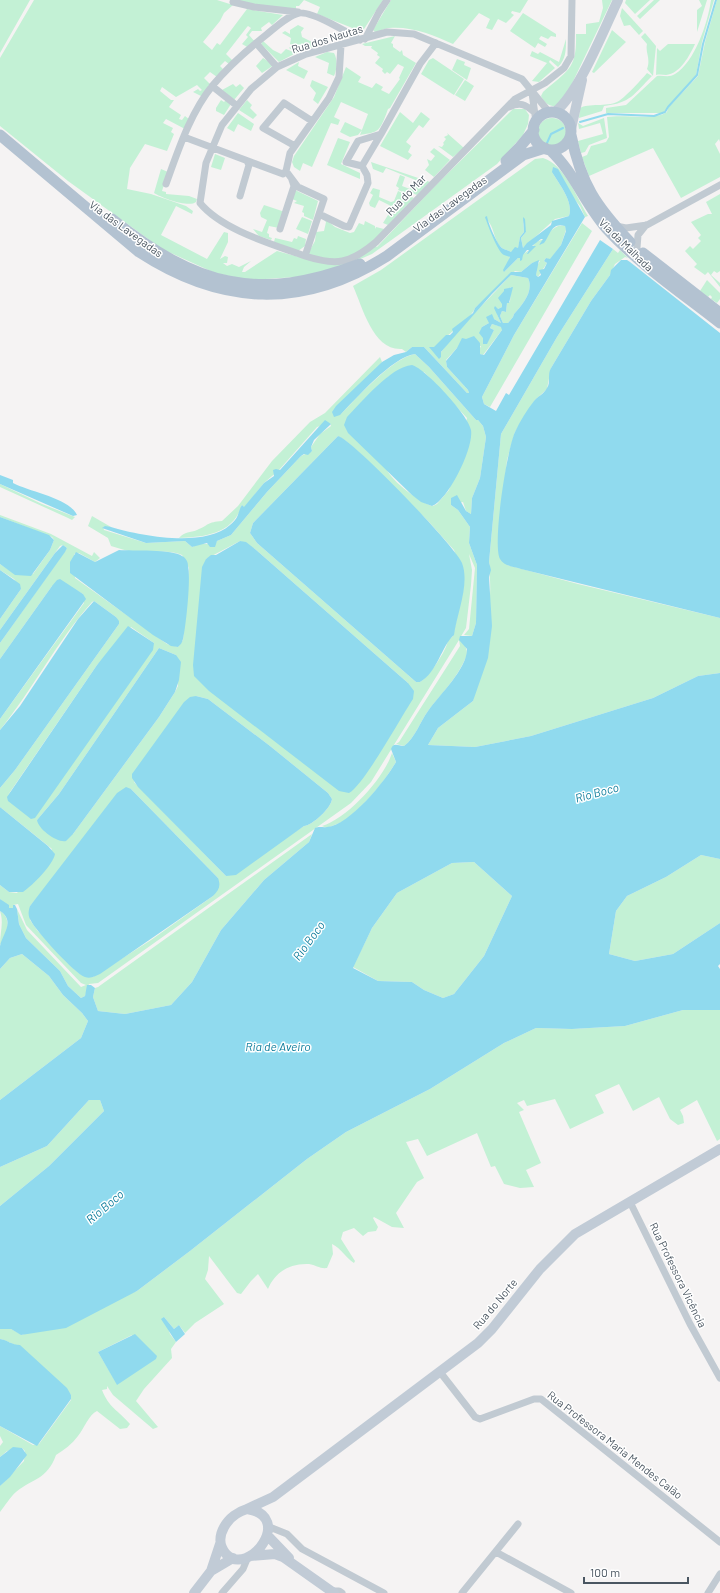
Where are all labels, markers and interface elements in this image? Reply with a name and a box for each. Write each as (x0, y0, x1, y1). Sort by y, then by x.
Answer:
street label: Rua dos Nautas (290, 22, 364, 56)
street label: Rua do Mar (383, 171, 428, 218)
street label: Via das Lavegadas (411, 173, 489, 235)
street label: Via das Lavegadas (87, 198, 165, 260)
street label: Via da Malhada (597, 216, 656, 274)
water label: Rio Boco (573, 779, 620, 805)
water label: Rio Boco (289, 918, 327, 963)
water label: Ria de Aveiro (245, 1039, 311, 1053)
water label: Rio Boco (83, 1186, 126, 1226)
street label: Rua Professora Vicência (647, 1220, 710, 1329)
street label: Rua do Norte (470, 1276, 520, 1332)
street label: Rua Professora Maria Mendes Calão (545, 1388, 685, 1501)
scale bar (584, 1559, 688, 1585)
text: 100 m (590, 1565, 620, 1579)

